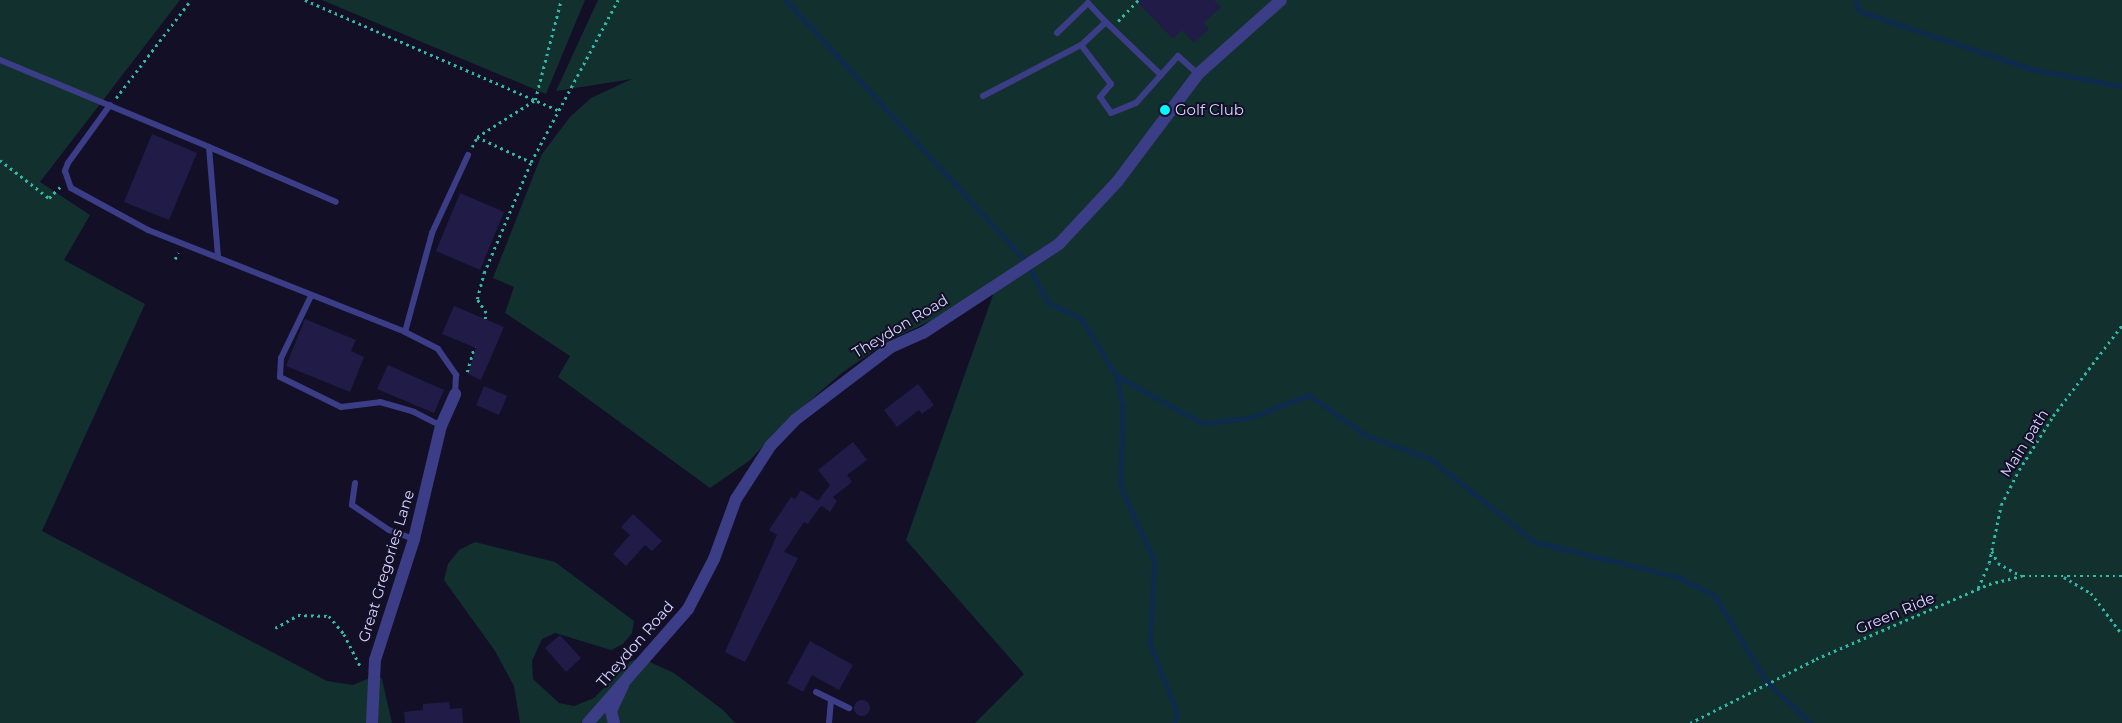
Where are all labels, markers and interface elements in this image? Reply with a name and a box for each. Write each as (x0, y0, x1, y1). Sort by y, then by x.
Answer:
place label: Golf Club (1175, 101, 1244, 119)
marker: Golf Club (1159, 104, 1171, 116)
street label: Theydon Road (849, 290, 951, 362)
street label: Main path (1996, 406, 2052, 480)
street label: Great Gregories Lane (354, 488, 418, 644)
street label: Green Ride (1853, 588, 1937, 638)
street label: Theydon Road (593, 597, 677, 691)

